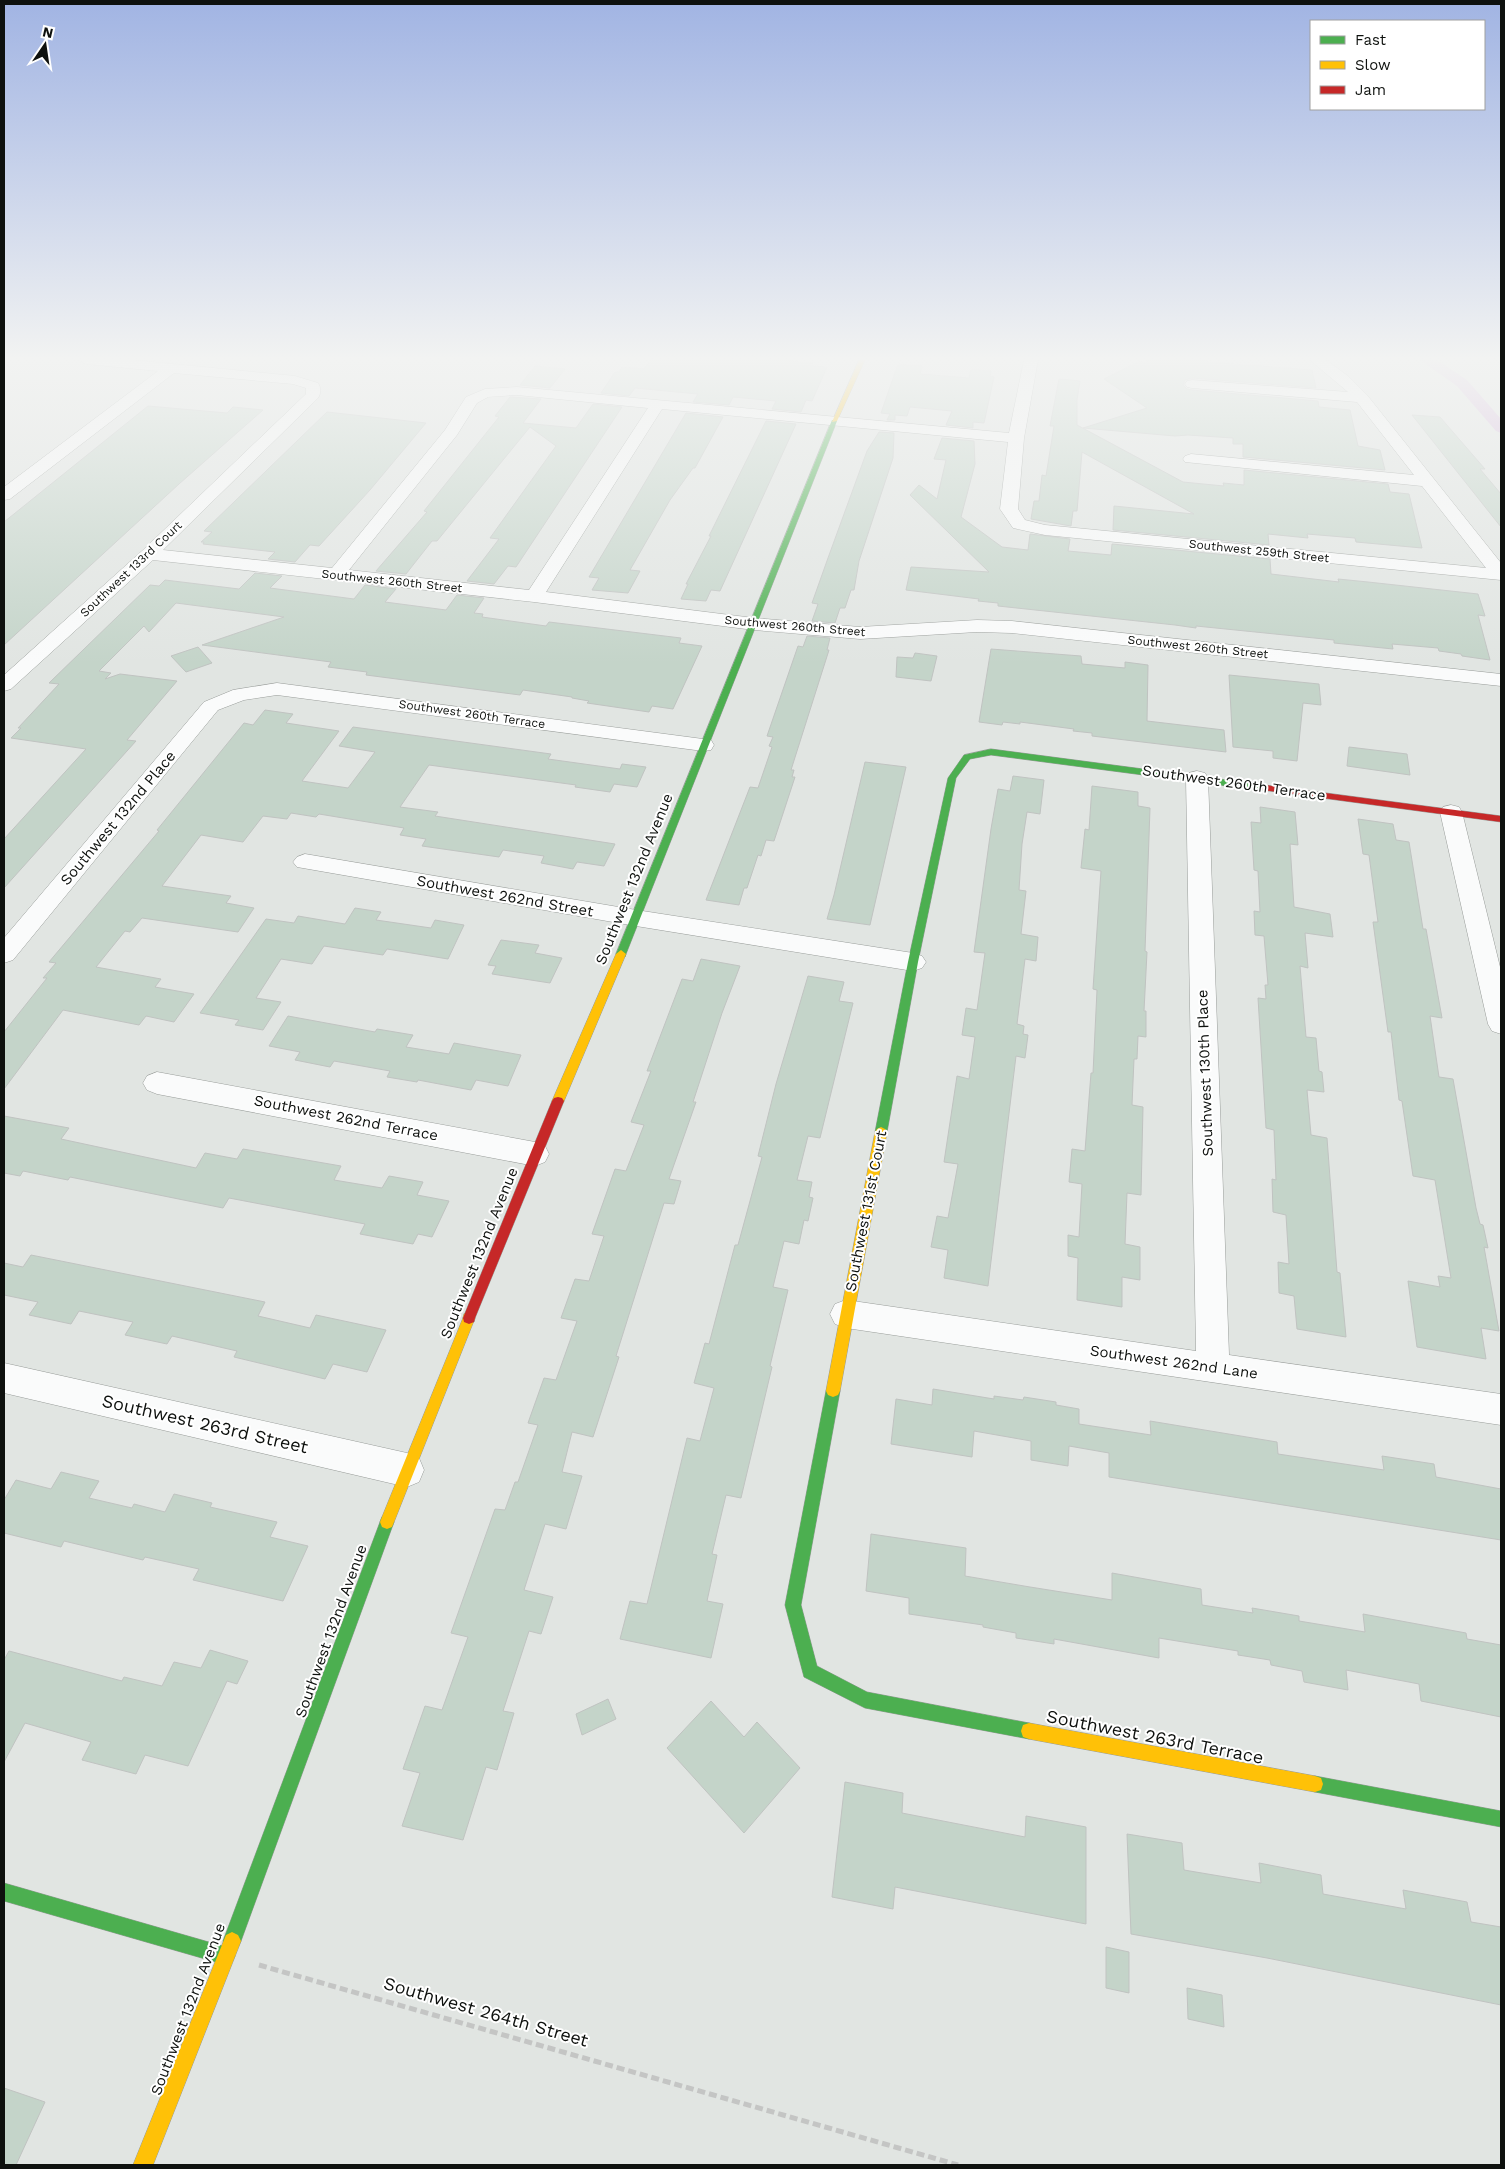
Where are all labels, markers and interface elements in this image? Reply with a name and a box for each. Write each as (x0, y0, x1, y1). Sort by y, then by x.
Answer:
north arrow (20, 20, 70, 70)
legend (1310, 20, 1485, 110)
text: N (41, 23, 55, 41)
text: Fast (1355, 31, 1387, 49)
text: Slow (1355, 56, 1391, 74)
text: Jam (1355, 81, 1386, 99)
street label: Southwest 133rd Court (77, 518, 185, 620)
street label: Southwest 259th Street (1188, 537, 1330, 565)
street label: Southwest 260th Street (321, 567, 463, 595)
street label: Southwest 260th Street (724, 613, 866, 639)
street label: Southwest 260th Street (1127, 633, 1269, 661)
street label: Southwest 260th Terrace (398, 697, 546, 731)
street label: Southwest 132nd Place (57, 747, 179, 889)
street label: Southwest 260th Terrace (1141, 761, 1327, 805)
street label: Southwest 132nd Avenue (591, 791, 677, 967)
street label: Southwest 262nd Street (415, 872, 595, 921)
street label: Southwest 130th Place (1193, 989, 1217, 1157)
street label: Southwest 262nd Terrace (252, 1091, 440, 1145)
street label: Southwest 131st Court (842, 1128, 891, 1293)
street label: Southwest 132nd Avenue (436, 1165, 522, 1341)
street label: Southwest 262nd Lane (1089, 1341, 1259, 1383)
street label: Southwest 263rd Street (100, 1390, 311, 1458)
street label: Southwest 132nd Avenue (291, 1542, 371, 1720)
street label: Southwest 263rd Terrace (1045, 1705, 1265, 1768)
street label: Southwest 132nd Avenue (147, 1920, 229, 2098)
street label: Southwest 264th Street (381, 1972, 591, 2051)

